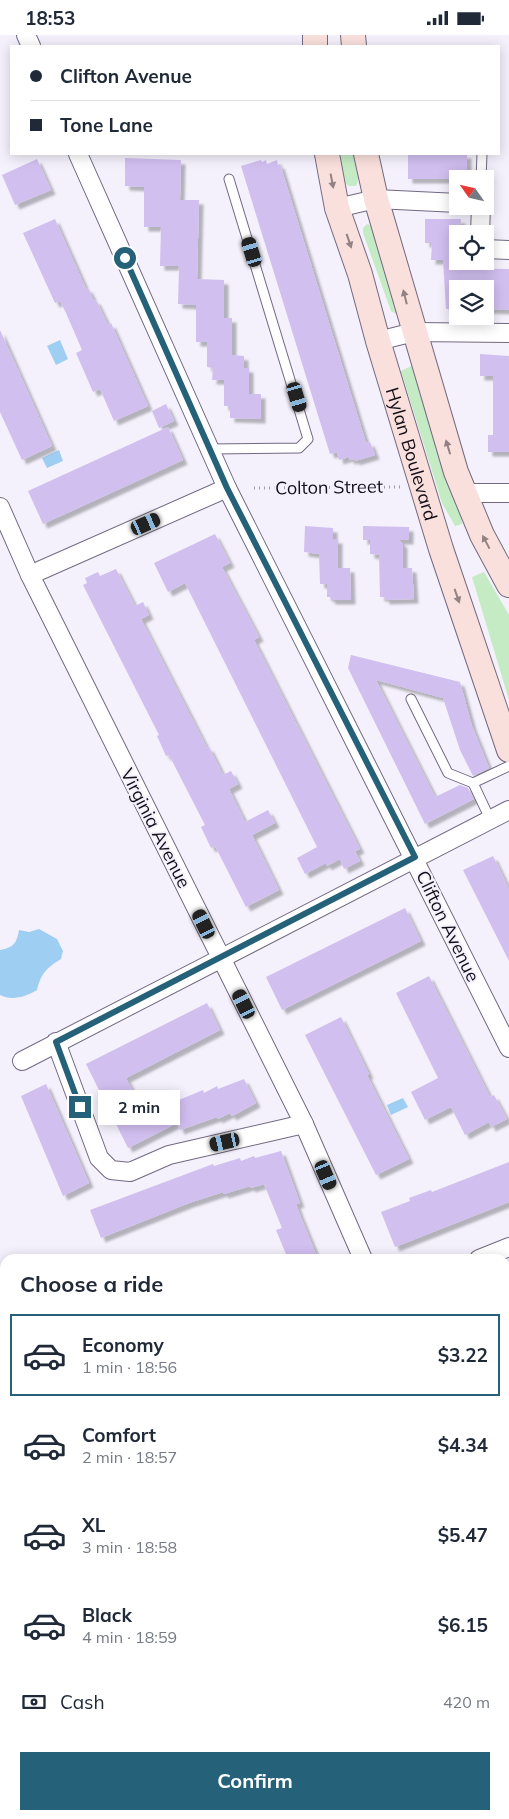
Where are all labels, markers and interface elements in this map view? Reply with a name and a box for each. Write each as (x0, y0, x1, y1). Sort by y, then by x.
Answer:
text: 18:53 (25, 6, 75, 30)
text: Clifton Avenue (60, 64, 192, 88)
text: Tone Lane (60, 113, 153, 137)
north arrow (449, 170, 494, 215)
map controls (449, 170, 494, 325)
one-way arrow (328, 173, 336, 189)
button: locate (449, 225, 494, 270)
one-way arrow (345, 234, 353, 249)
car (240, 235, 263, 269)
route start (114, 247, 136, 269)
button: layers (449, 280, 494, 325)
one-way arrow (401, 289, 409, 304)
car (285, 380, 308, 414)
street label: Hylan Boulevard (381, 384, 443, 523)
one-way arrow (444, 440, 451, 455)
street label: Colton Street (275, 475, 383, 499)
car (129, 511, 162, 537)
one-way arrow (482, 535, 490, 549)
one-way arrow (454, 588, 461, 603)
street label: Virginia Avenue (116, 764, 196, 892)
street label: Clifton Avenue (411, 867, 485, 985)
car (190, 907, 217, 941)
car (230, 987, 257, 1021)
callout: 2 min (98, 1089, 180, 1125)
route end (69, 1096, 91, 1118)
text: 2 min (118, 1097, 160, 1117)
car (208, 1131, 241, 1153)
car (313, 1158, 338, 1192)
text: Choose a ride (20, 1270, 163, 1298)
icon: car (22, 1333, 67, 1378)
text: Economy (82, 1333, 164, 1357)
text: $3.22 (438, 1343, 488, 1367)
text: 1 min · 18:56 (82, 1357, 177, 1377)
icon: car (22, 1423, 67, 1468)
text: Comfort (82, 1423, 156, 1447)
text: $4.34 (438, 1433, 488, 1457)
text: 2 min · 18:57 (82, 1447, 177, 1467)
icon: car (22, 1513, 67, 1558)
text: XL (82, 1513, 105, 1537)
text: $5.47 (438, 1523, 488, 1547)
text: 3 min · 18:58 (82, 1537, 177, 1557)
icon: car (22, 1603, 67, 1648)
text: Black (82, 1603, 132, 1627)
text: $6.15 (438, 1613, 488, 1637)
text: 4 min · 18:59 (82, 1627, 177, 1647)
icon: cash (20, 1688, 48, 1716)
text: Cash (60, 1690, 105, 1714)
text: 420 m (443, 1692, 490, 1712)
button: Confirm (20, 1752, 490, 1810)

